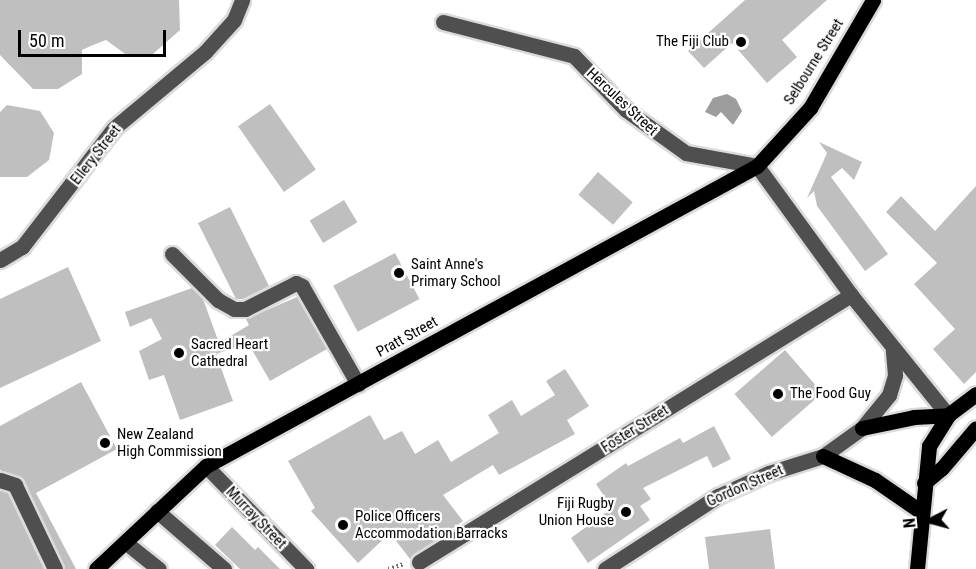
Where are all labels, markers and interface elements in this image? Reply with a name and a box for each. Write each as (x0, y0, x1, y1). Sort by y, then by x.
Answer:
street label: Selbourne Street (780, 16, 848, 108)
scale bar (21, 18, 170, 56)
text: 50 m (29, 30, 64, 51)
place label: The Fiji Club (656, 33, 729, 51)
marker: The Fiji Club (734, 35, 748, 49)
street label: Hercules Street (583, 64, 661, 140)
street label: Ellery Street (67, 122, 125, 188)
place label: Saint Anne's Primary School (411, 255, 501, 290)
marker: Saint Anne's Primary School (392, 266, 406, 280)
street label: Pratt Street (373, 313, 441, 361)
place label: Sacred Heart Cathedral (191, 335, 268, 370)
marker: Sacred Heart Cathedral (172, 346, 186, 360)
place label: The Food Guy (790, 385, 871, 403)
marker: The Food Guy (771, 387, 785, 401)
street label: Foster Street (598, 401, 672, 457)
place label: New Zealand High Commission (117, 425, 222, 460)
marker: New Zealand High Commission (98, 436, 112, 450)
street label: Gordon Street (704, 461, 786, 511)
street label: Murray Street (222, 483, 290, 553)
north arrow (898, 491, 958, 551)
place label: Fiji Rugby Union House (539, 494, 614, 529)
marker: Fiji Rugby Union House (619, 505, 633, 519)
place label: Police Officers Accommodation Barracks (355, 507, 508, 542)
text: N (900, 517, 920, 529)
marker: Police Officers Accommodation Barracks (336, 518, 350, 532)

